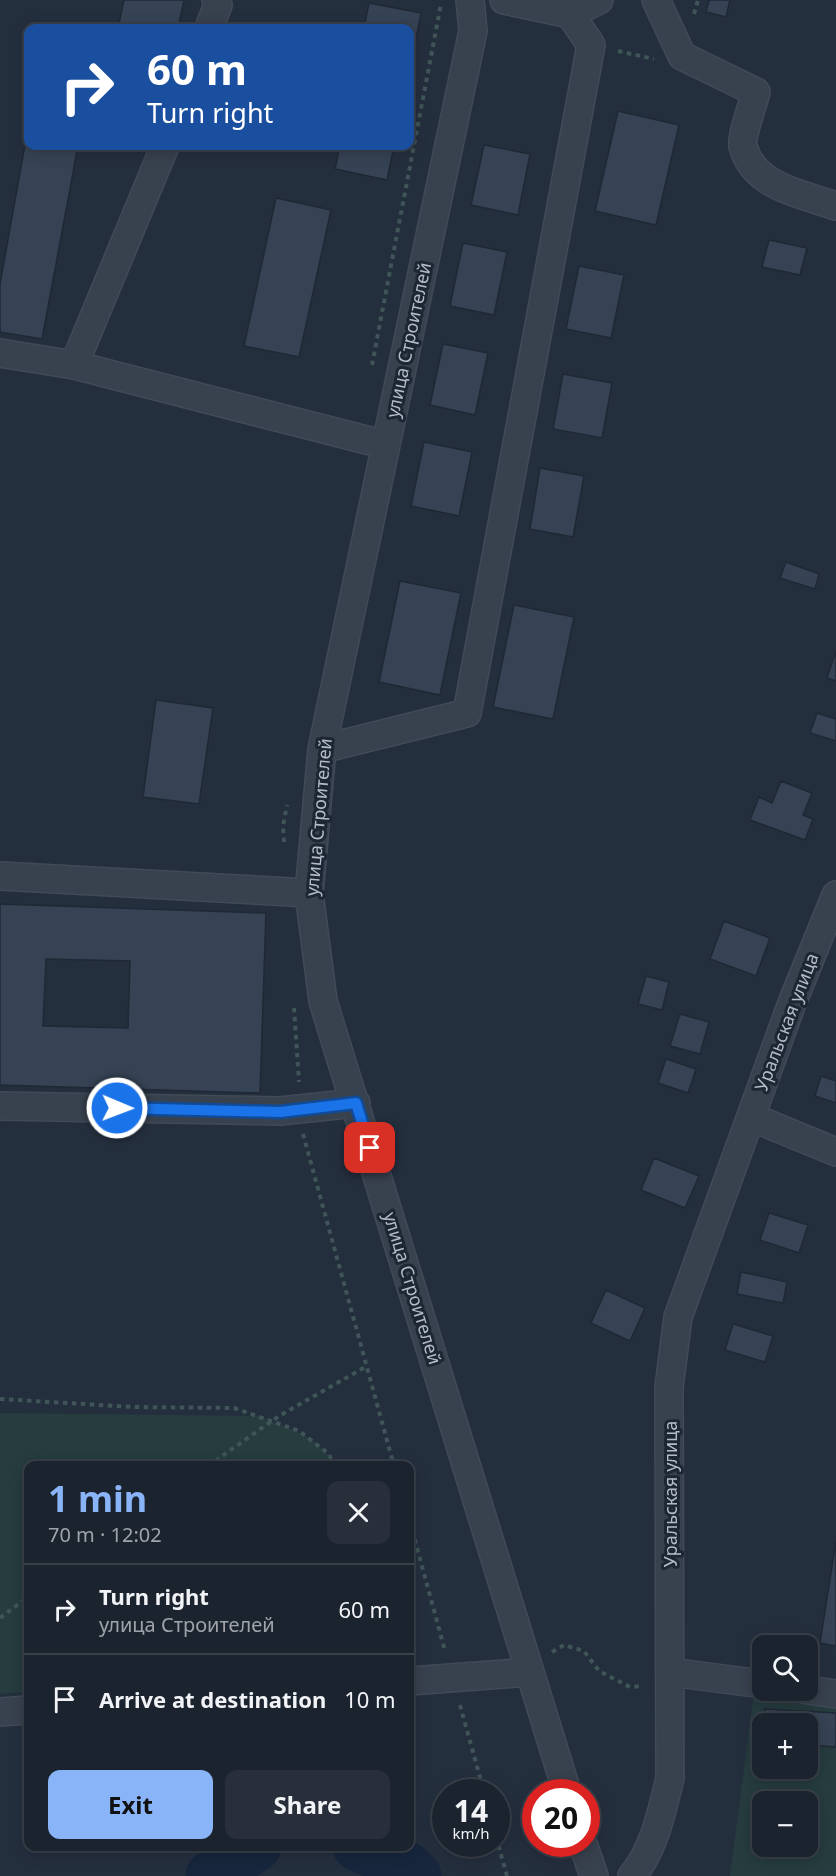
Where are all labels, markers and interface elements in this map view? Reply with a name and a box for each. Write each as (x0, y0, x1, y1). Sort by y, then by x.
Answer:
text: 60 m (147, 40, 247, 97)
icon: right (48, 48, 126, 126)
text: Turn right (147, 94, 273, 131)
street label: улица Строителей (380, 260, 436, 420)
street label: улица Строителей (299, 737, 337, 897)
street label: Уральская улица (749, 949, 823, 1095)
position arrow (85, 1076, 149, 1140)
pin (344, 1122, 395, 1173)
icon: arrive (353, 1131, 386, 1164)
street label: улица Строителей (378, 1209, 448, 1367)
street label: Уральская улица (658, 1421, 682, 1567)
text: 1 min (48, 1474, 147, 1523)
button: close (327, 1481, 390, 1544)
text: 70 m · 12:02 (48, 1521, 162, 1548)
text: Turn right (99, 1581, 209, 1611)
icon: right (48, 1593, 81, 1626)
text: 60 m (339, 1594, 390, 1624)
text: улица Строителей (99, 1611, 275, 1638)
map controls (752, 1635, 818, 1857)
button: search (752, 1635, 818, 1701)
icon: arrive (48, 1683, 81, 1716)
text: Arrive at destination (99, 1684, 326, 1714)
text: 10 m (344, 1684, 396, 1714)
button: + (752, 1713, 818, 1779)
button: Exit (48, 1770, 213, 1839)
button: Share (225, 1770, 390, 1839)
speed limit sign: 20 (522, 1779, 600, 1857)
text: 14 (454, 1790, 488, 1831)
button: − (752, 1791, 818, 1857)
text: km/h (453, 1823, 489, 1843)

